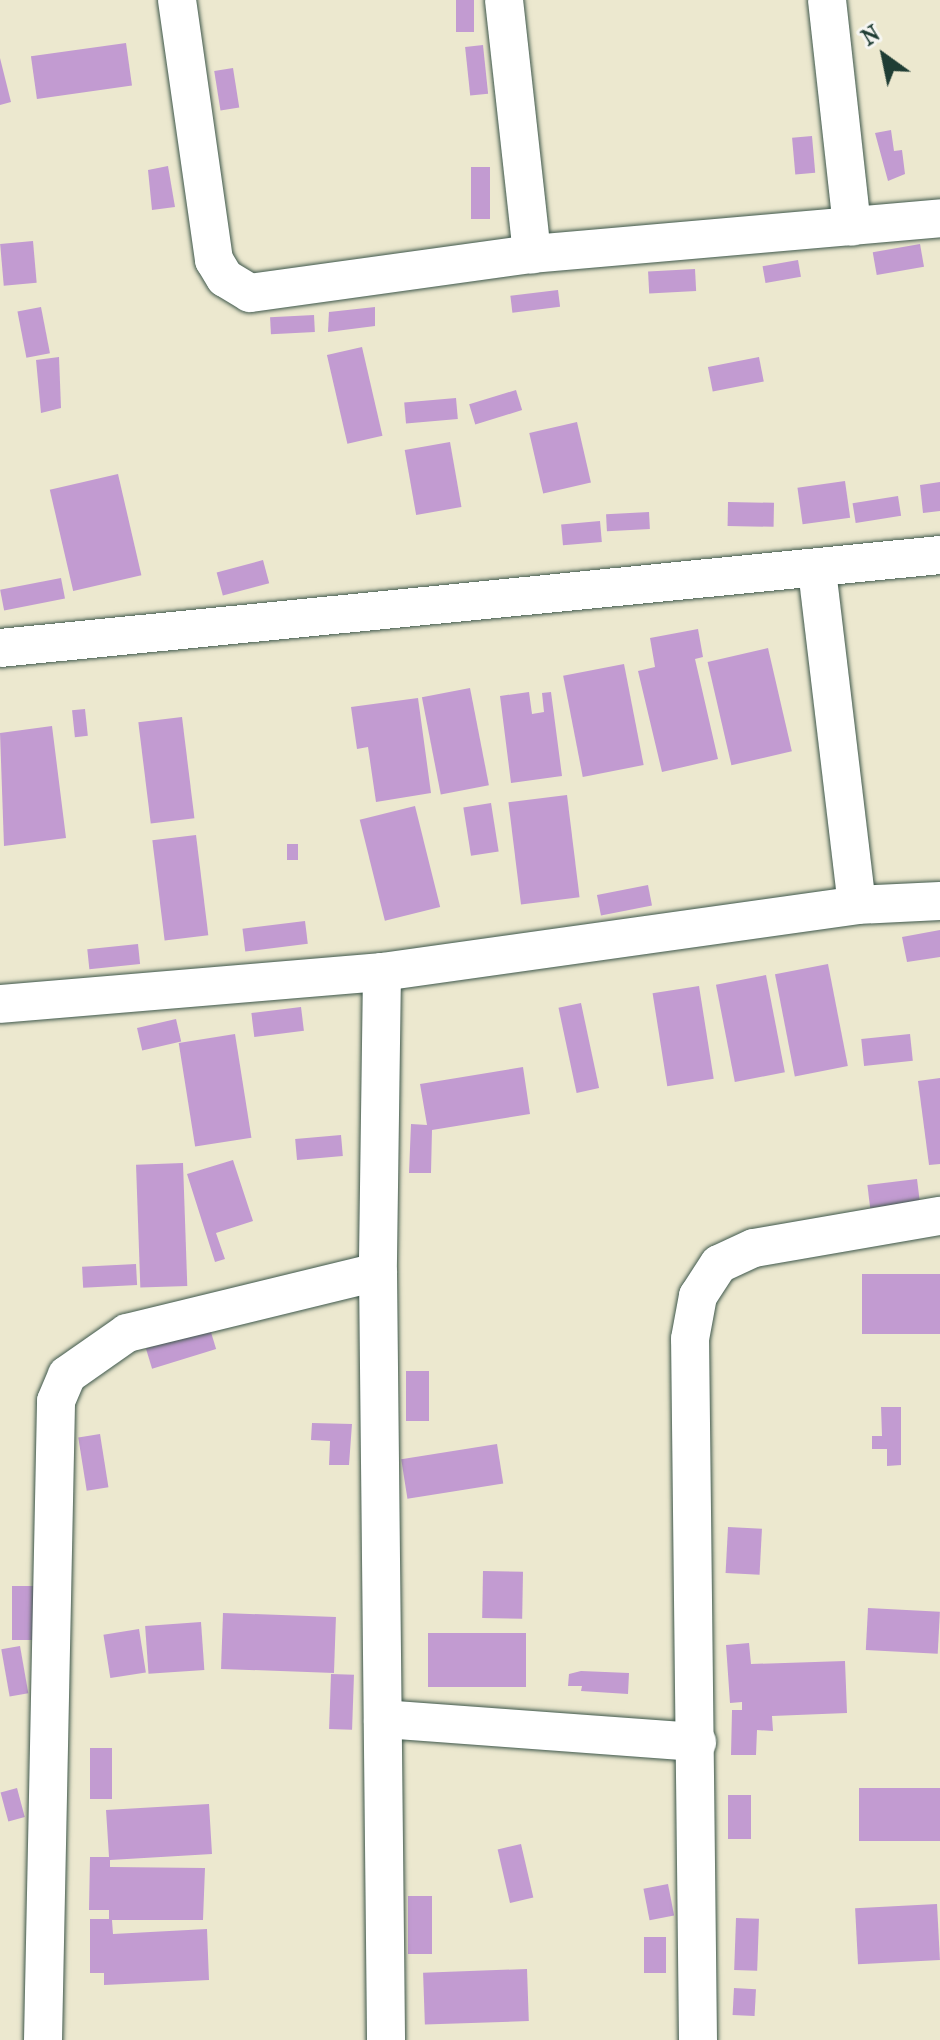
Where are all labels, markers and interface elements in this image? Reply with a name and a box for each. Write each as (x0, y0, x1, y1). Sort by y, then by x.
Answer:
north arrow (844, 16, 924, 96)
text: N (857, 20, 885, 51)

